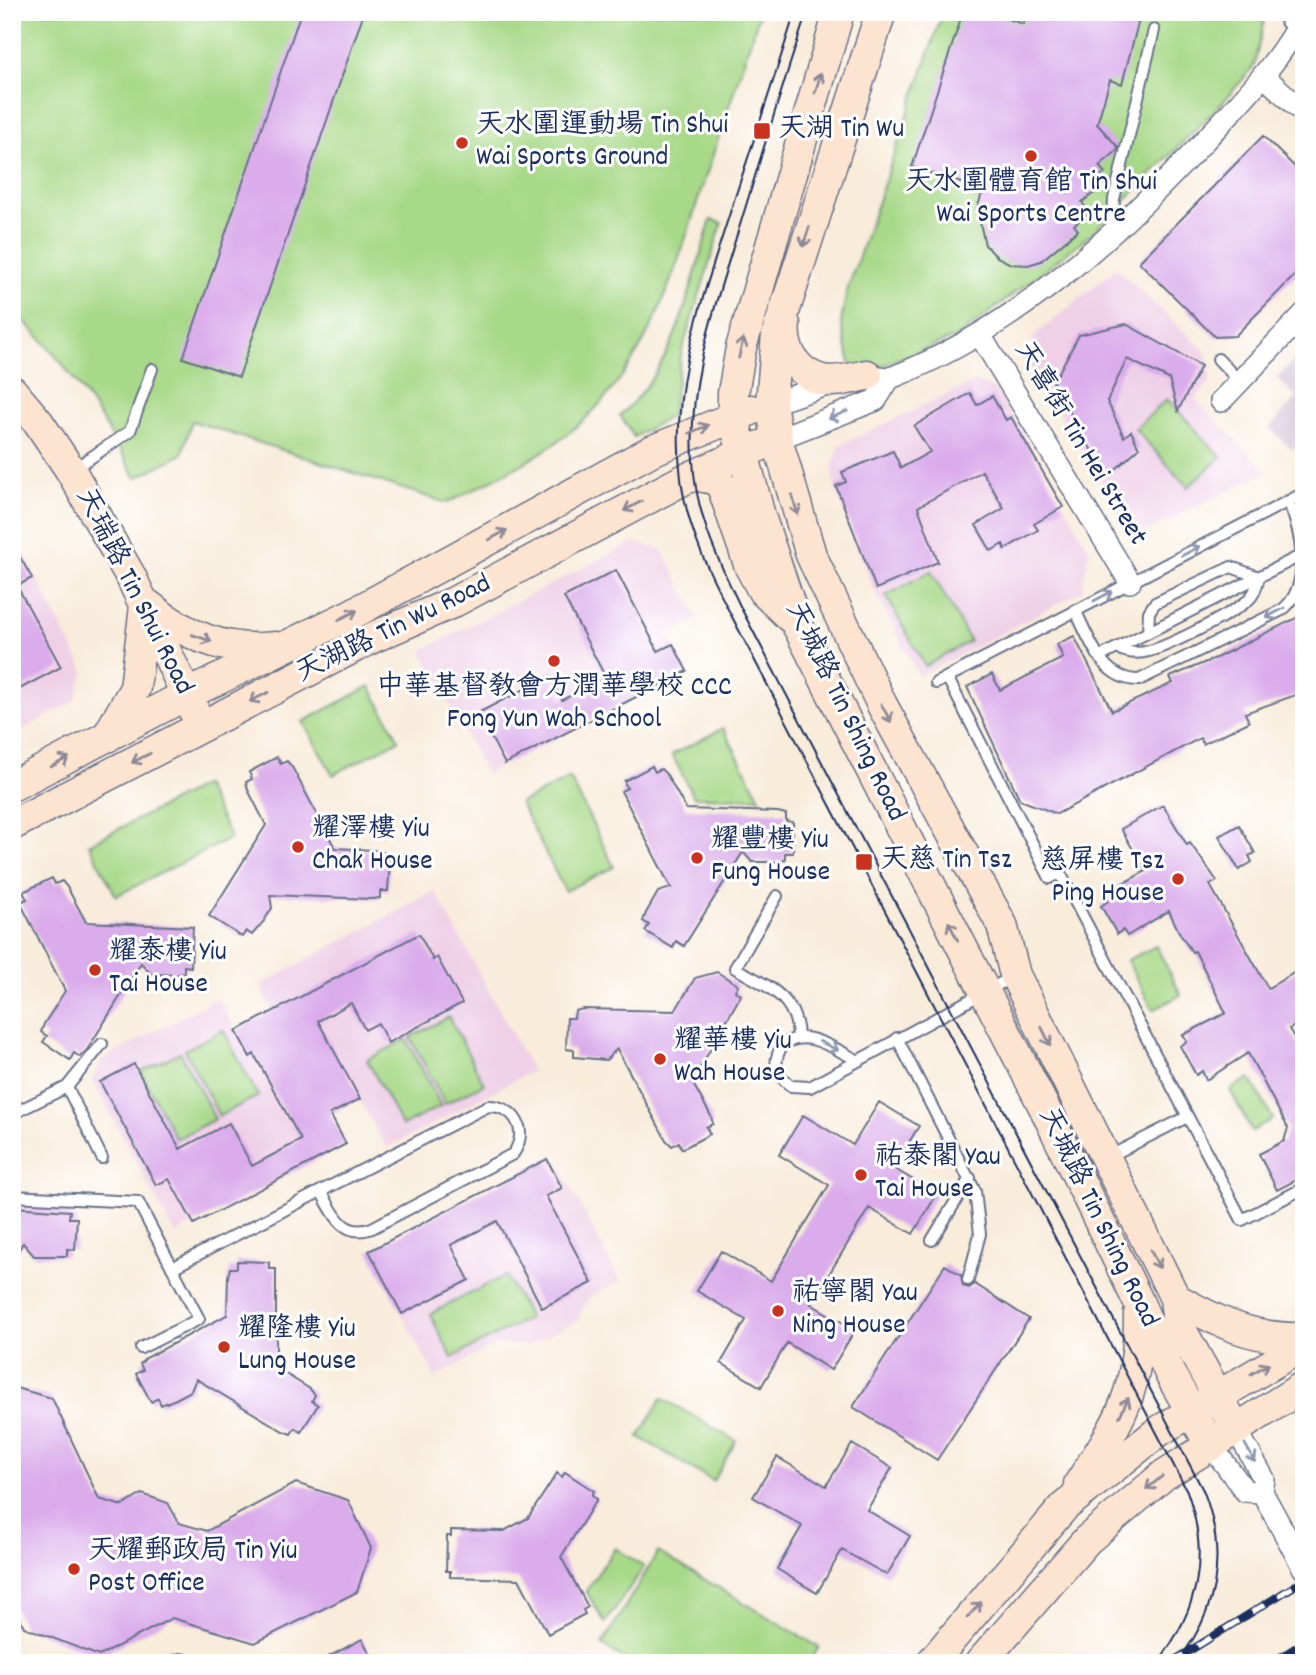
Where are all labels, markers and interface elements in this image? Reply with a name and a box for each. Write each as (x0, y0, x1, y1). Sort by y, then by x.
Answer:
one-way arrow (813, 72, 826, 94)
place label: 天水圍運動場 Tin Shui Wai Sports Ground (476, 107, 728, 179)
place label: 天湖 Tin Wu (778, 111, 904, 151)
marker: 天湖 Tin Wu (752, 121, 772, 141)
marker: 天水圍運動場 Tin Shui Wai Sports Ground (454, 135, 470, 151)
marker: 天水圍體育館 Tin Shui Wai Sports Centre (1023, 148, 1039, 164)
place label: 天水圍體育館 Tin Shui Wai Sports Centre (905, 164, 1157, 236)
one-way arrow (799, 226, 811, 248)
street label: 天喜街 Tin Hei Street (1002, 334, 1156, 554)
one-way arrow (736, 338, 749, 360)
one-way arrow (828, 410, 849, 423)
one-way arrow (688, 422, 709, 435)
street label: 天瑞路 Tin Shui Road (64, 482, 202, 702)
one-way arrow (790, 494, 803, 516)
one-way arrow (623, 499, 644, 513)
one-way arrow (487, 528, 507, 542)
one-way arrow (1180, 543, 1201, 557)
street label: 天湖路 Tin Wu Road (290, 565, 498, 695)
one-way arrow (1092, 589, 1112, 603)
street label: 天城路 Tin Shing Road (773, 595, 915, 829)
one-way arrow (1265, 607, 1286, 620)
one-way arrow (337, 608, 358, 622)
one-way arrow (191, 633, 213, 645)
marker: 中華基督教會方潤華學校 CCC Fong Yun Wah School (546, 653, 562, 669)
place label: 中華基督教會方潤華學校 CCC Fong Yun Wah School (376, 669, 732, 741)
one-way arrow (249, 691, 270, 705)
one-way arrow (880, 702, 893, 723)
one-way arrow (131, 752, 152, 766)
one-way arrow (49, 754, 70, 768)
place label: 耀澤樓 Yiu Chak House (312, 811, 433, 883)
place label: 耀豐樓 Yiu Fung House (711, 822, 830, 894)
marker: 耀澤樓 Yiu Chak House (290, 839, 306, 855)
place label: 天慈 Tin Tsz (880, 842, 1012, 882)
place label: 慈屏樓 Tsz Ping House (1040, 843, 1164, 915)
marker: 耀豐樓 Yiu Fung House (689, 850, 705, 866)
marker: 天慈 Tin Tsz (854, 852, 874, 872)
marker: 慈屏樓 Tsz Ping House (1170, 871, 1186, 887)
one-way arrow (946, 921, 959, 942)
place label: 耀泰樓 Yiu Tai House (109, 934, 227, 1006)
marker: 耀泰樓 Yiu Tai House (87, 962, 103, 978)
place label: 耀華樓 Yiu Wah House (674, 1023, 792, 1095)
one-way arrow (1039, 1025, 1053, 1046)
one-way arrow (817, 1040, 839, 1053)
marker: 耀華樓 Yiu Wah House (652, 1051, 668, 1067)
street label: 天城路 Tin Shing Road (1026, 1101, 1168, 1335)
place label: 祐泰閣 Yau Tai House (875, 1139, 1001, 1211)
marker: 祐泰閣 Yau Tai House (853, 1167, 869, 1183)
one-way arrow (1149, 1248, 1162, 1269)
place label: 祐寧閣 Yau Ning House (792, 1275, 918, 1347)
marker: 祐寧閣 Yau Ning House (770, 1303, 786, 1319)
place label: 耀隆樓 Yiu Lung House (238, 1311, 356, 1383)
marker: 耀隆樓 Yiu Lung House (216, 1339, 232, 1355)
one-way arrow (1249, 1362, 1269, 1376)
one-way arrow (1118, 1397, 1131, 1418)
one-way arrow (1243, 1443, 1257, 1463)
one-way arrow (1146, 1475, 1164, 1491)
place label: 天耀郵政局 Tin Yiu Post Office (88, 1533, 298, 1605)
marker: 天耀郵政局 Tin Yiu Post Office (66, 1561, 82, 1577)
one-way arrow (966, 1602, 983, 1619)

